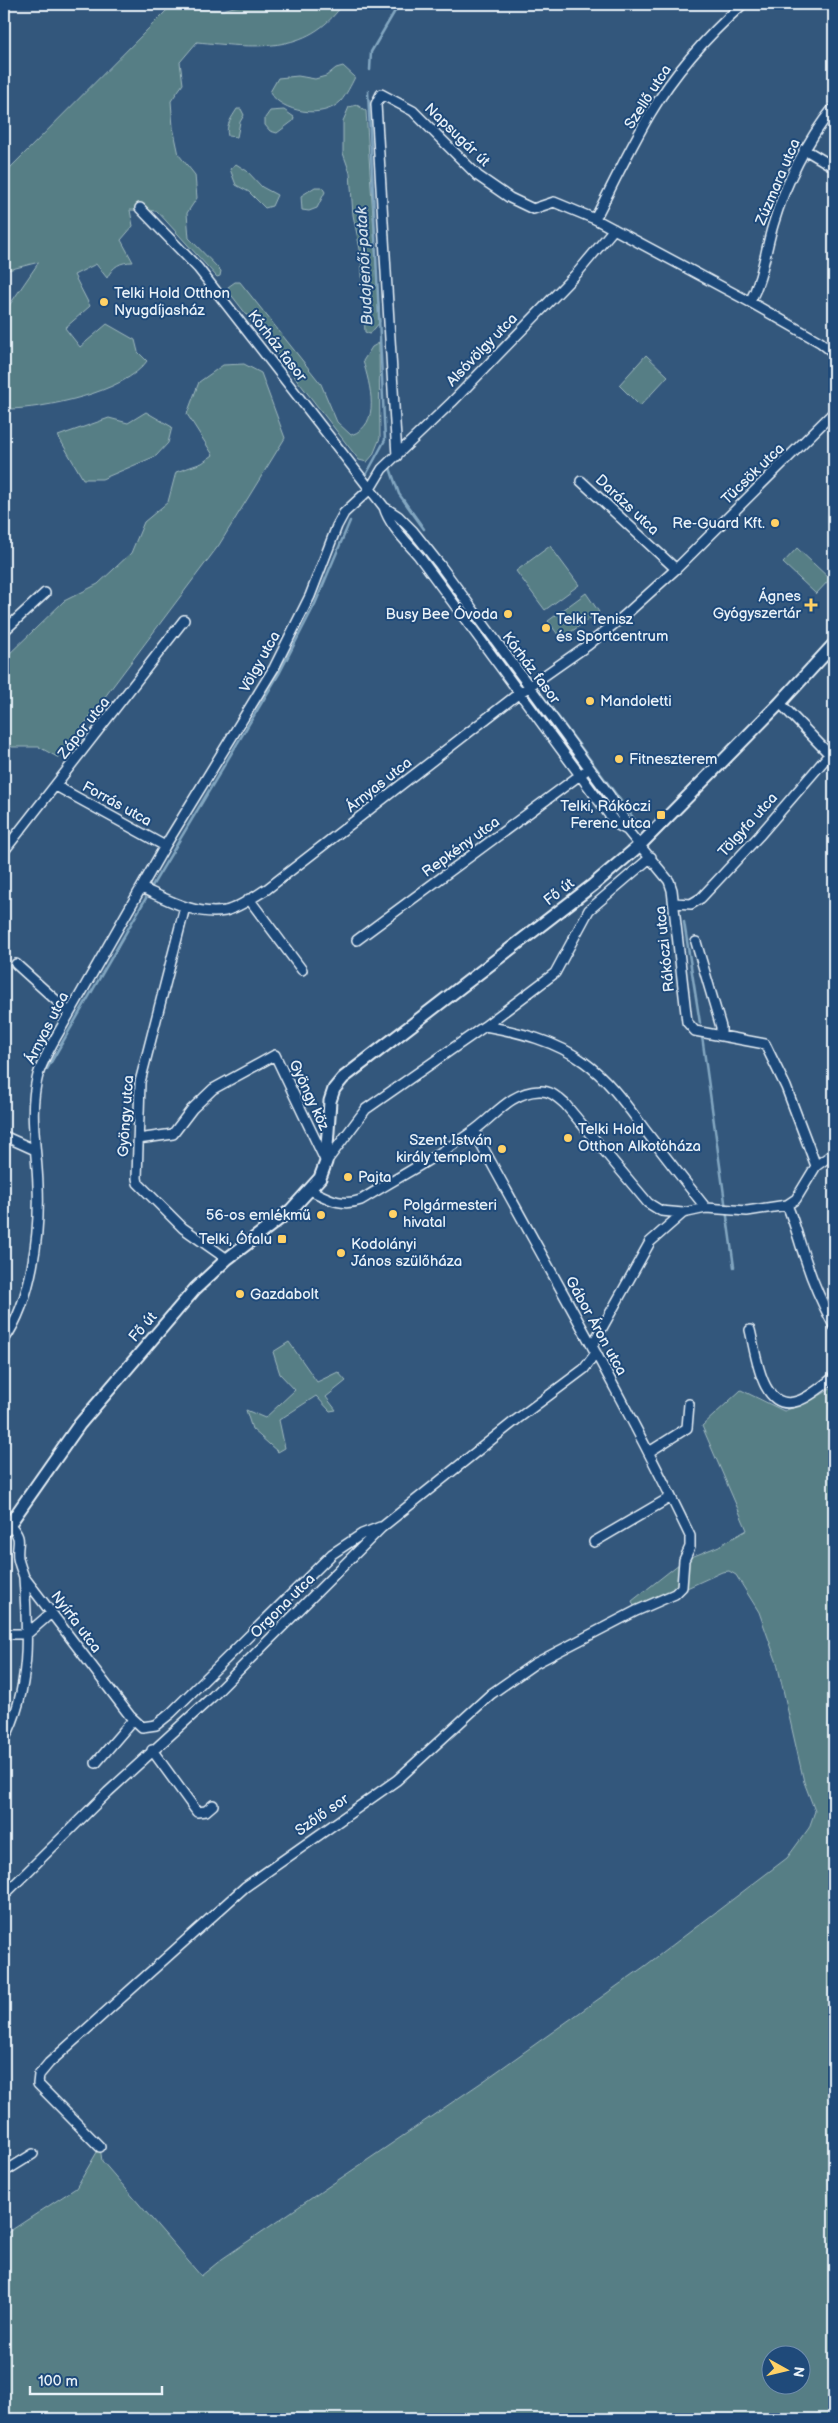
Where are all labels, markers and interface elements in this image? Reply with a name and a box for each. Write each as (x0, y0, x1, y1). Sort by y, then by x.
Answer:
street label: Szellő utca (620, 61, 676, 133)
street label: Napsugár út (420, 99, 494, 171)
street label: Zúzmara utca (751, 136, 805, 229)
water label: Budajenői-patak (352, 205, 378, 326)
place label: Telki Hold Otthon Nyugdíjasház (114, 284, 230, 320)
marker: Telki Hold Otthon Nyugdíjasház (98, 296, 110, 308)
street label: Kórház fasor (243, 307, 311, 386)
street label: Alsóvölgy utca (442, 309, 522, 391)
street label: Tücsök utca (717, 439, 789, 509)
street label: Darázs utca (591, 471, 663, 539)
place label: Re-Guard Kft. (672, 514, 765, 533)
marker: Re-Guard Kft. (769, 517, 781, 529)
place label: Ágnes Gyógyszertár (713, 587, 802, 623)
marker: Ágnes Gyógyszertár (805, 599, 817, 611)
place label: Busy Bee Óvoda (386, 605, 498, 624)
marker: Busy Bee Óvoda (502, 608, 514, 620)
place label: Telki Tenisz és Sportcentrum (556, 610, 668, 646)
marker: Telki Tenisz és Sportcentrum (540, 622, 552, 634)
street label: Völgy utca (235, 628, 285, 696)
street label: Kórház fasor (498, 628, 565, 708)
place label: Mandoletti (600, 692, 672, 711)
street label: Zápor utca (53, 693, 114, 764)
marker: Mandoletti (584, 695, 596, 707)
place label: Fitneszterem (629, 750, 717, 769)
street label: Árnyas utca (342, 753, 416, 817)
marker: Fitneszterem (613, 753, 625, 765)
street label: Forrás utca (79, 777, 155, 831)
street label: Tölgyfa utca (714, 789, 782, 861)
place label: Telki, Rákóczi Ferenc utca (560, 797, 651, 833)
marker: Telki, Rákóczi Ferenc utca (655, 809, 667, 821)
street label: Repkény utca (418, 812, 504, 882)
street label: Fő út (540, 874, 578, 910)
street label: Rákóczi utca (651, 905, 679, 993)
street label: Árnyas utca (21, 989, 73, 1067)
street label: Gyöngy köz (284, 1057, 334, 1134)
street label: Gyöngy utca (114, 1074, 138, 1158)
place label: Telki Hold Otthon Alkotóháza (578, 1120, 701, 1156)
place label: Szent István király templom (396, 1131, 492, 1167)
marker: Telki Hold Otthon Alkotóháza (562, 1132, 574, 1144)
marker: Szent István király templom (496, 1143, 508, 1155)
place label: Pajta (358, 1168, 392, 1187)
marker: Pajta (342, 1171, 354, 1183)
place label: Polgármesteri hivatal (403, 1196, 497, 1232)
place label: 56-os emlékmű (206, 1206, 311, 1225)
marker: Polgármesteri hivatal (387, 1208, 399, 1220)
marker: 56-os emlékmű (315, 1209, 327, 1221)
place label: Telki, Ófalu (199, 1230, 272, 1249)
marker: Telki, Ófalu (276, 1233, 288, 1245)
place label: Kodolányi János szülőháza (351, 1235, 462, 1271)
marker: Kodolányi János szülőháza (335, 1247, 347, 1259)
street label: Gábor Áron utca (561, 1273, 631, 1379)
place label: Gazdabolt (250, 1285, 319, 1304)
marker: Gazdabolt (234, 1288, 246, 1300)
street label: Fő út (125, 1308, 161, 1346)
street label: Orgona utca (247, 1570, 319, 1642)
street label: Nyírfa utca (47, 1587, 105, 1657)
street label: Szőlő sor (291, 1789, 353, 1840)
north arrow (760, 2346, 810, 2396)
scale bar (30, 2363, 162, 2395)
text: N (789, 2365, 808, 2378)
text: 100 m (38, 2372, 78, 2391)

